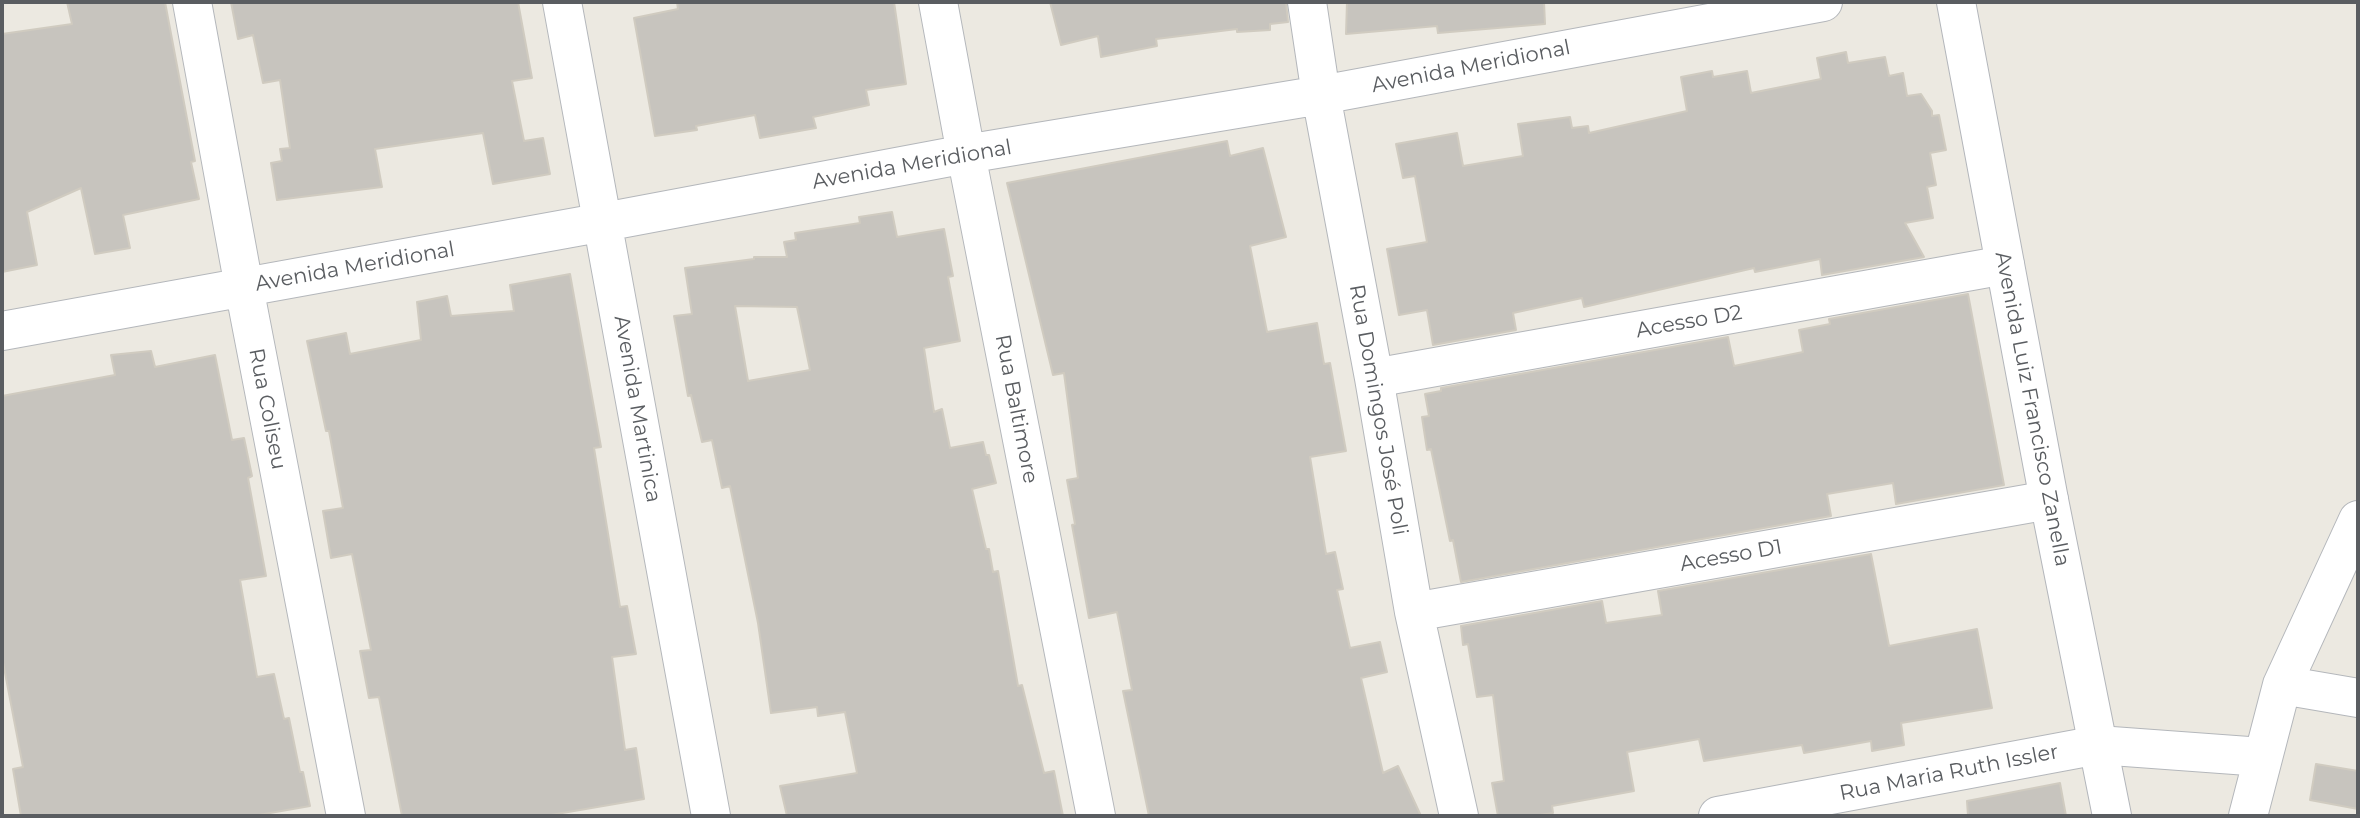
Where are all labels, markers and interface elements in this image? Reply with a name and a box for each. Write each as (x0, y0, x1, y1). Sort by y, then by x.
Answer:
street label: Avenida Meridional (1369, 35, 1573, 99)
street label: Avenida Meridional (810, 135, 1014, 195)
street label: Avenida Meridional (253, 237, 457, 297)
street label: Avenida Luiz Francisco Zanella (1989, 249, 2075, 569)
street label: Rua Domingos José Poli (1343, 282, 1413, 538)
street label: Acesso D2 (1634, 300, 1744, 344)
street label: Avenida Martinica (608, 313, 666, 505)
street label: Rua Baltimore (989, 332, 1043, 486)
street label: Rua Coliseu (243, 346, 291, 472)
street label: Acesso D1 (1678, 535, 1784, 577)
street label: Rua Maria Ruth Issler (1837, 739, 2061, 807)

